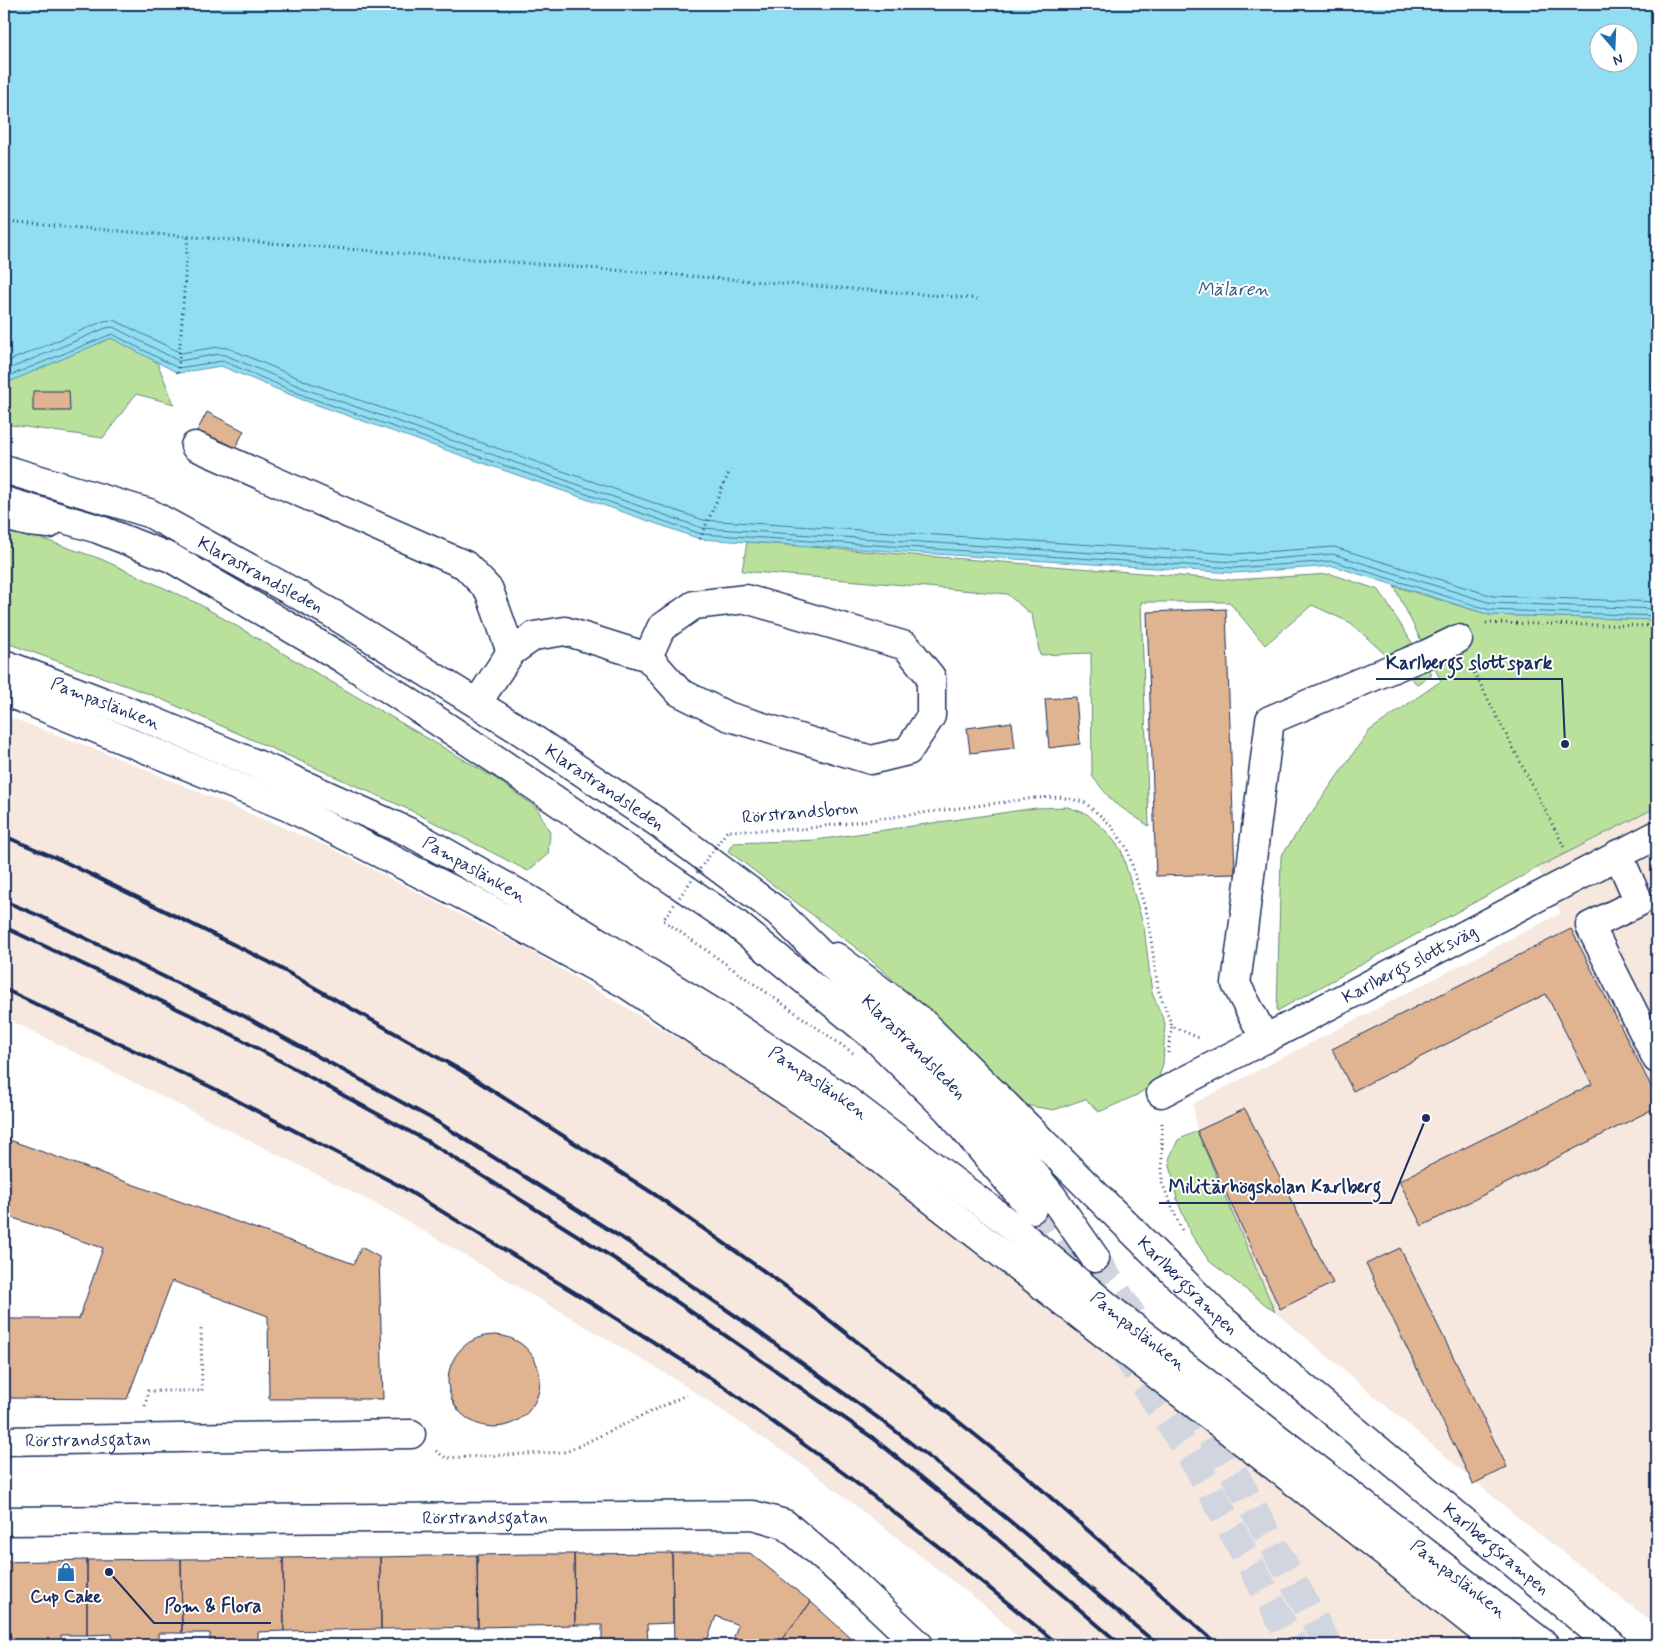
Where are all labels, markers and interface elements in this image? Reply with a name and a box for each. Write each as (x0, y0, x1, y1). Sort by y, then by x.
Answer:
north arrow (1588, 22, 1638, 72)
text: N (1611, 49, 1625, 69)
water label: Mälaren (1197, 277, 1269, 302)
street label: Klarastrandsleden (193, 531, 327, 619)
callout: Karlbergs slottspark (1376, 645, 1562, 679)
text: Karlbergs slottspark (1386, 651, 1553, 679)
street label: Pampaslänken (47, 672, 164, 736)
street label: Klarastrandsleden (540, 739, 669, 837)
street label: Rörstrandsbron (741, 796, 859, 830)
street label: Pampaslänken (418, 831, 531, 909)
street label: Karlbergs slottsväg (1338, 920, 1482, 1010)
street label: Klarastrandsleden (856, 990, 971, 1105)
street label: Pampaslänken (764, 1041, 873, 1126)
callout: Militärhögskolan Karlberg (1159, 1169, 1391, 1203)
text: Militärhögskolan Karlberg (1169, 1175, 1382, 1203)
street label: Karlbergsrampen (1132, 1231, 1243, 1341)
street label: Pampaslänken (1085, 1286, 1191, 1376)
street label: Rörstrandsgatan (25, 1427, 151, 1454)
street label: Karlbergsrampen (1438, 1498, 1554, 1601)
street label: Rörstrandsgatan (422, 1506, 548, 1532)
street label: Pampaslänken (1405, 1534, 1511, 1624)
shop icon: Cup Cake (55, 1561, 77, 1583)
place label: Cup Cake (30, 1585, 102, 1609)
callout: Pom & Flora (154, 1589, 271, 1623)
text: Pom & Flora (165, 1594, 261, 1619)

